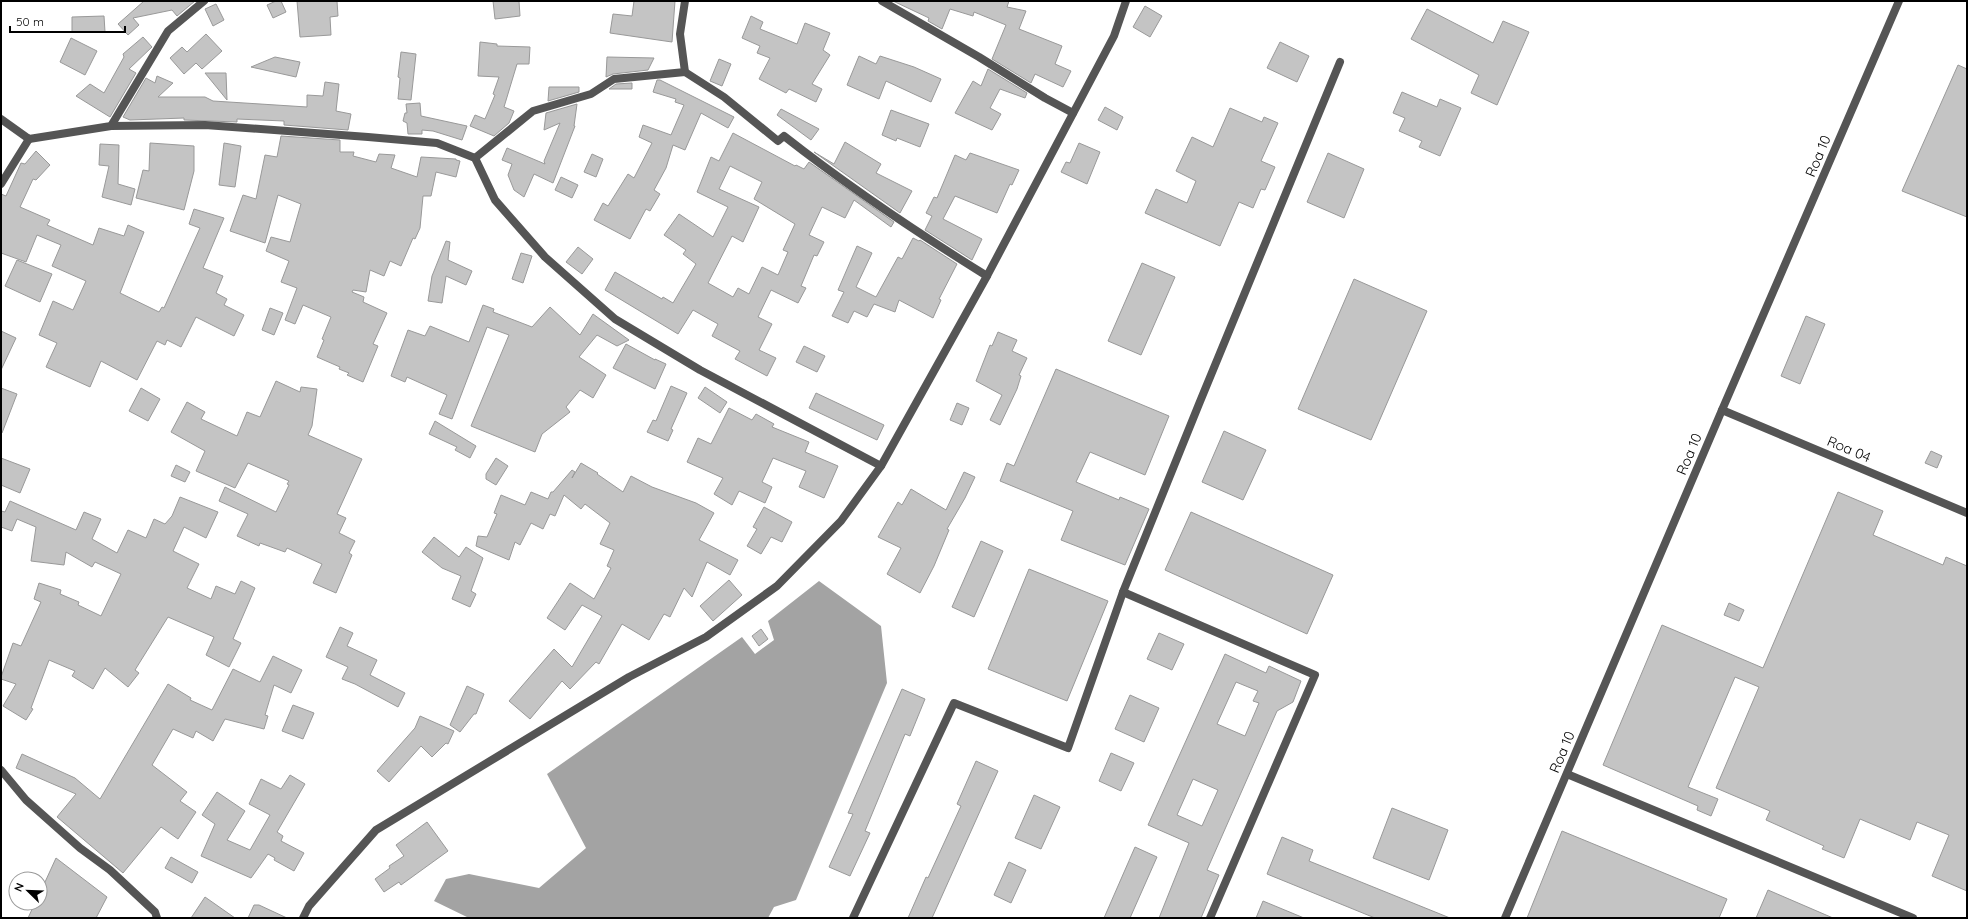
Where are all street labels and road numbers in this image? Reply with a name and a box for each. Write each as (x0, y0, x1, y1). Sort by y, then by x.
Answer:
street label: Roa 10 (1801, 132, 1835, 180)
street label: Roa 10 (1672, 430, 1706, 478)
street label: Roa 04 (1824, 432, 1874, 466)
street label: Roa 10 (1545, 728, 1579, 776)

